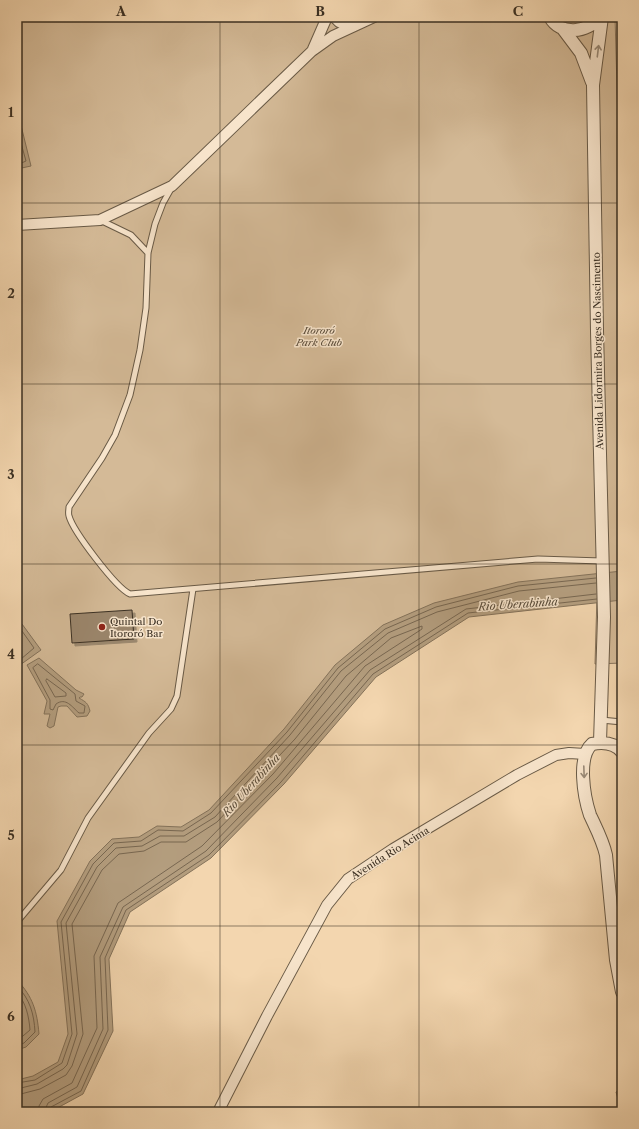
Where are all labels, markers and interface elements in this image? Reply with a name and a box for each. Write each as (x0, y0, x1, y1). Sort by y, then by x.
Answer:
text: A (115, 3, 127, 19)
text: B (315, 3, 325, 19)
text: C (513, 3, 523, 19)
one-way arrow (594, 45, 601, 58)
text: 1 (8, 104, 14, 120)
street label: Avenida Lidormira Borges do Nascimento (590, 252, 606, 451)
text: 2 (7, 285, 15, 301)
park label: Itororó Park Club (295, 324, 342, 349)
text: 3 (7, 466, 15, 482)
water label: Rio Uberabinha (477, 594, 559, 614)
place label: Quintal Do Itororó Bar (110, 615, 164, 640)
marker: Quintal Do Itororó Bar (97, 622, 107, 632)
text: 4 (7, 646, 15, 662)
water label: Rio Uberabinha (218, 750, 283, 820)
one-way arrow (580, 765, 588, 778)
street label: Avenida Rio Acima (348, 823, 432, 883)
text: 5 (7, 827, 15, 843)
text: 6 (7, 1008, 15, 1024)

